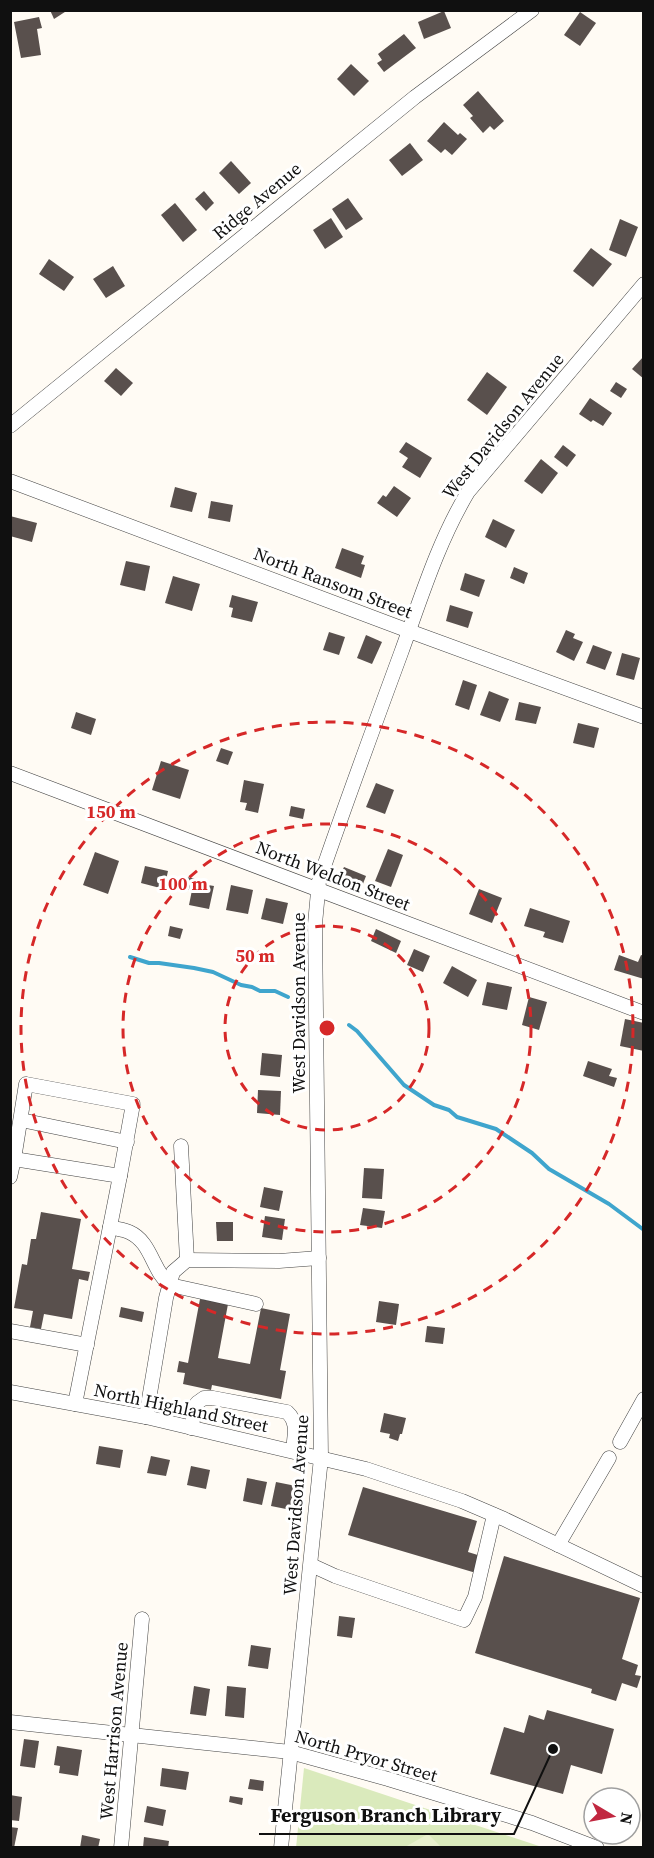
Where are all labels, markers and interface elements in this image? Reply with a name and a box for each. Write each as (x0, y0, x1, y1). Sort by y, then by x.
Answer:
street label: Ridge Avenue (207, 156, 306, 245)
street label: West Davidson Avenue (436, 347, 569, 504)
street label: North Ransom Street (250, 541, 416, 624)
text: 150 m (86, 799, 136, 824)
street label: North Weldon Street (252, 835, 414, 917)
text: 100 m (158, 871, 208, 896)
street label: West Davidson Avenue (286, 912, 311, 1094)
text: 50 m (235, 943, 275, 968)
centre of rings (317, 1018, 337, 1038)
street label: North Highland Street (92, 1377, 271, 1438)
street label: West Davidson Avenue (277, 1414, 314, 1596)
street label: West Harrison Avenue (93, 1641, 134, 1821)
street label: North Pryor Street (292, 1723, 440, 1788)
north arrow (582, 1786, 642, 1846)
callout: Ferguson Branch Library (259, 1796, 514, 1834)
text: Ferguson Branch Library (271, 1801, 502, 1829)
text: N (615, 1811, 639, 1827)

